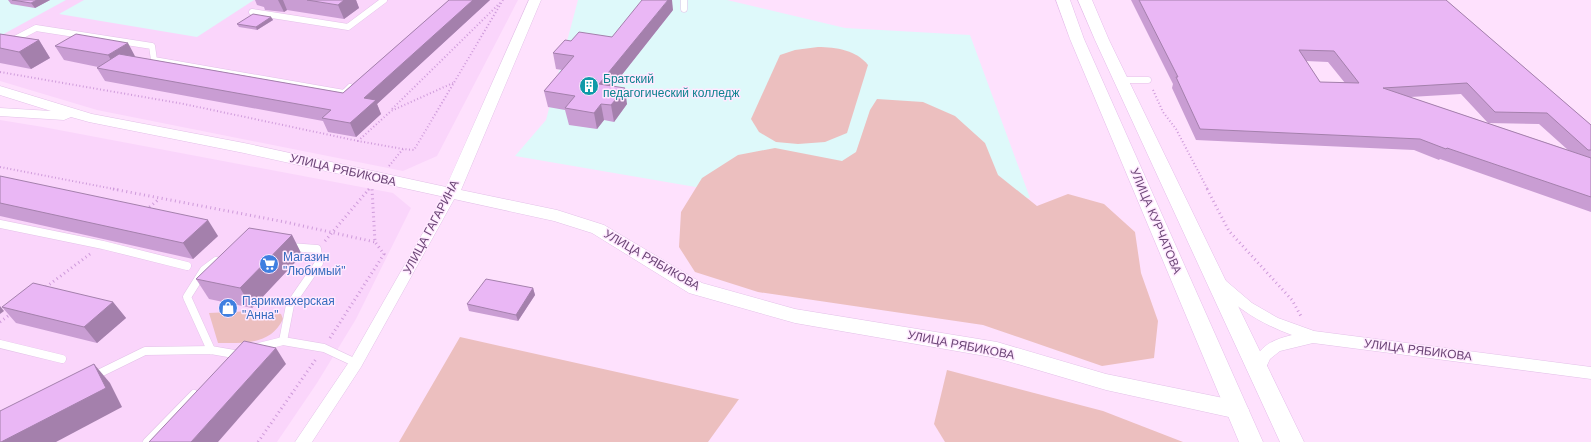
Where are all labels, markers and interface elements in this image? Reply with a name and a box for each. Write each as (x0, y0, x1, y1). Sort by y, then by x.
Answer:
place label: Братский педагогический колледж (603, 72, 740, 100)
building icon: Братский педагогический колледж (578, 75, 600, 97)
street label: УЛИЦА РЯБИКОВА (288, 151, 398, 189)
street label: УЛИЦА КУРЧАТОВА (1127, 166, 1185, 276)
street label: УЛИЦА ГАГАРИНА (400, 178, 462, 276)
street label: УЛИЦА РЯБИКОВА (601, 227, 703, 293)
place label: Магазин "Любимый" (283, 250, 346, 278)
supermarket icon: Магазин "Любимый" (258, 253, 280, 275)
place label: Парикмахерская "Анна" (242, 294, 335, 322)
shop icon: Парикмахерская "Анна" (217, 297, 239, 319)
street label: УЛИЦА РЯБИКОВА (906, 328, 1016, 362)
street label: УЛИЦА РЯБИКОВА (1363, 336, 1473, 364)

